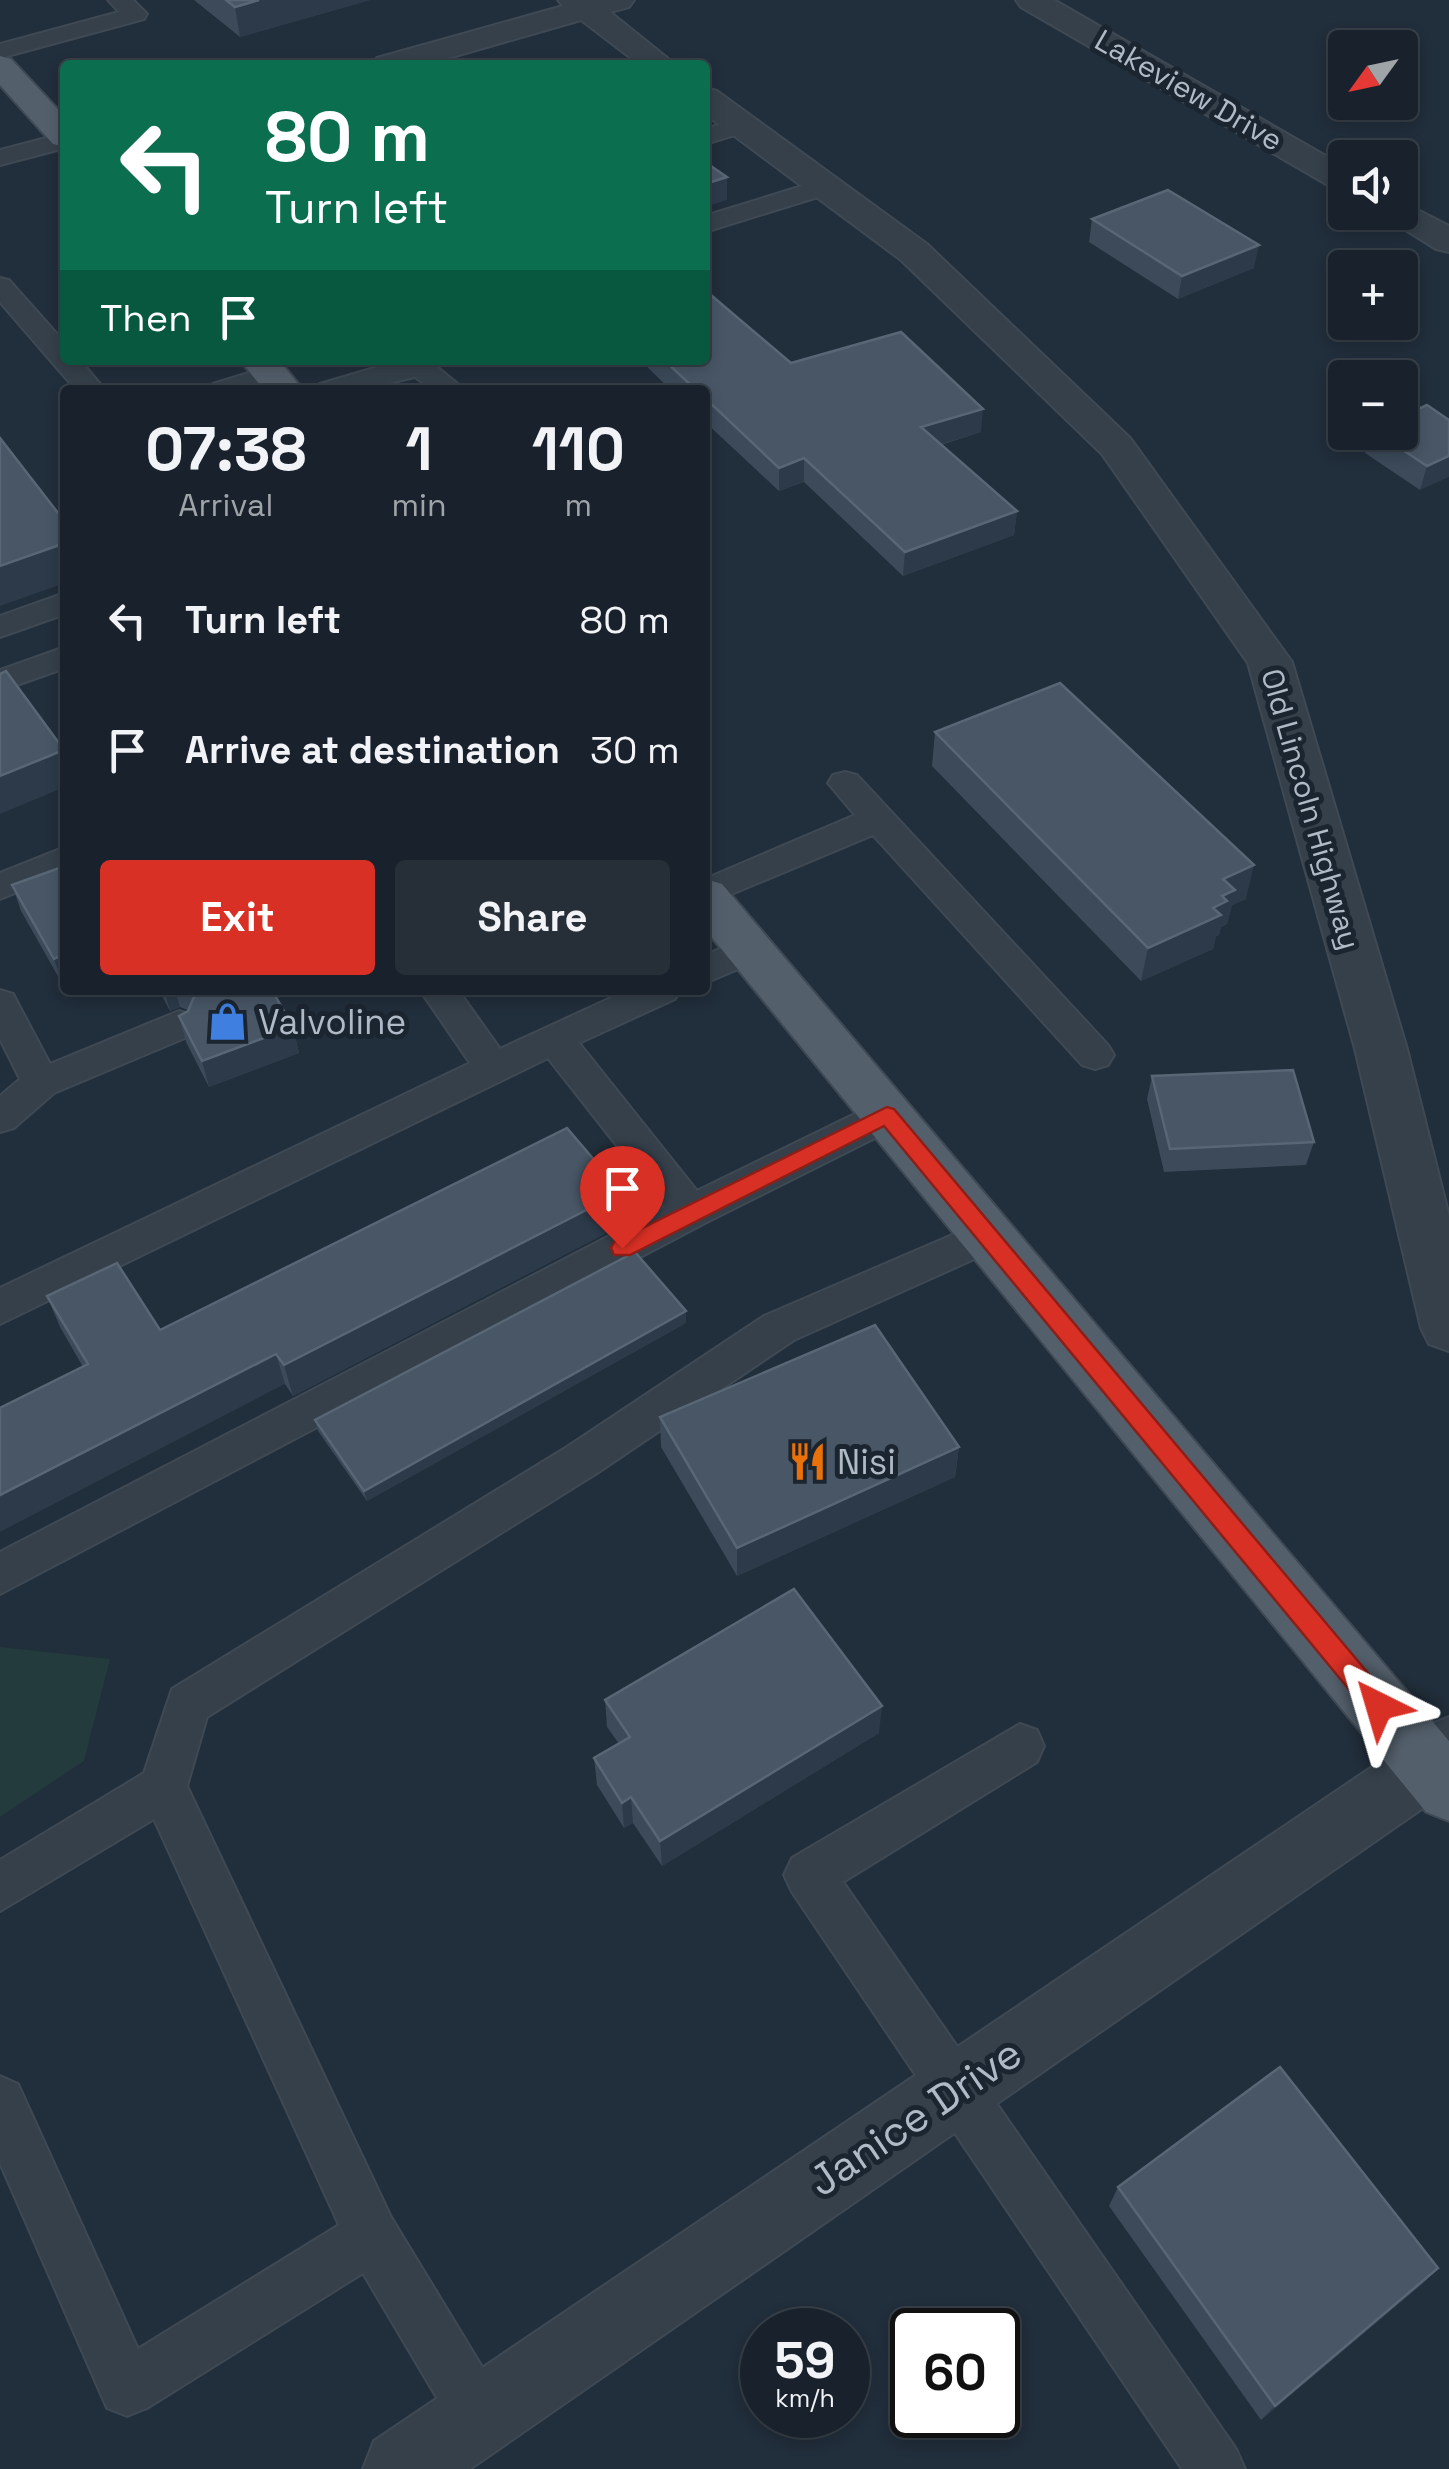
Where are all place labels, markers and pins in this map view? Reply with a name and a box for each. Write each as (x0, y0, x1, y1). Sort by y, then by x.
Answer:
place label: Valvoline (258, 1000, 406, 1044)
shop icon: Valvoline (207, 1001, 249, 1043)
pin (580, 1146, 665, 1249)
place label: Nisi (837, 1440, 896, 1484)
restaurant icon: Nisi (786, 1441, 828, 1483)

